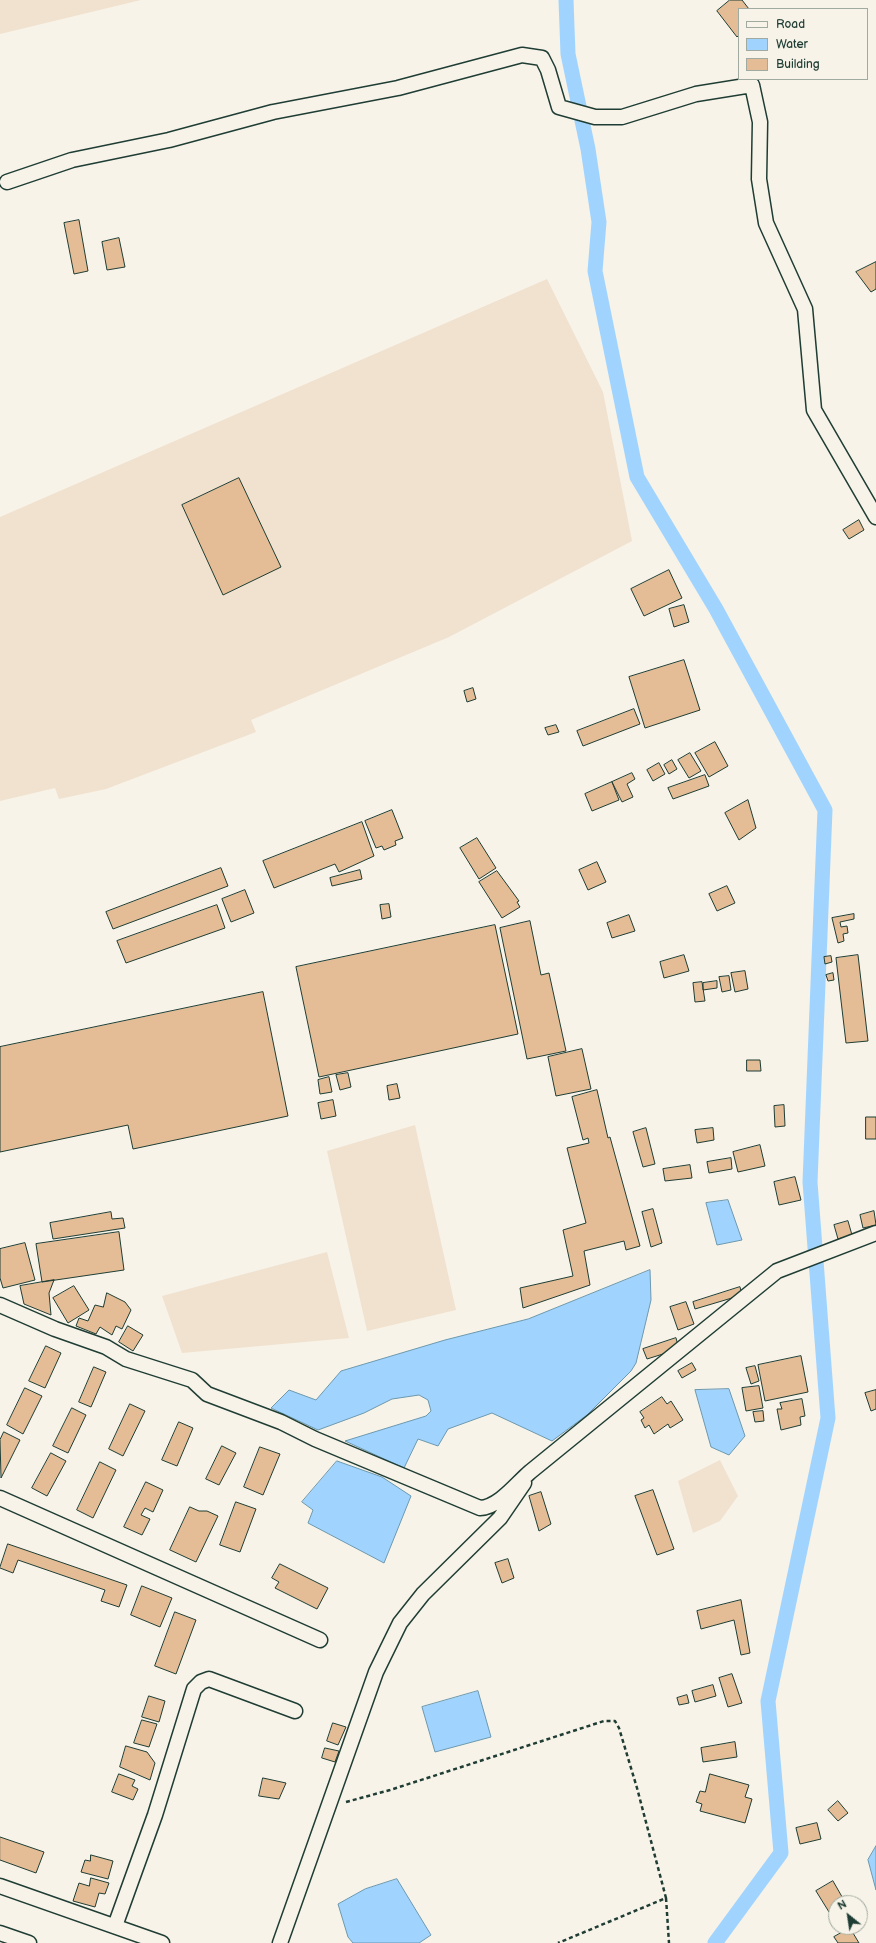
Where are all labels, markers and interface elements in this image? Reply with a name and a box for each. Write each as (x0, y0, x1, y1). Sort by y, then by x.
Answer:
legend (738, 8, 868, 80)
text: Road (776, 17, 805, 32)
text: Water (776, 37, 808, 52)
text: Building (776, 57, 820, 72)
north arrow (828, 1895, 868, 1935)
text: N (835, 1897, 849, 1913)

